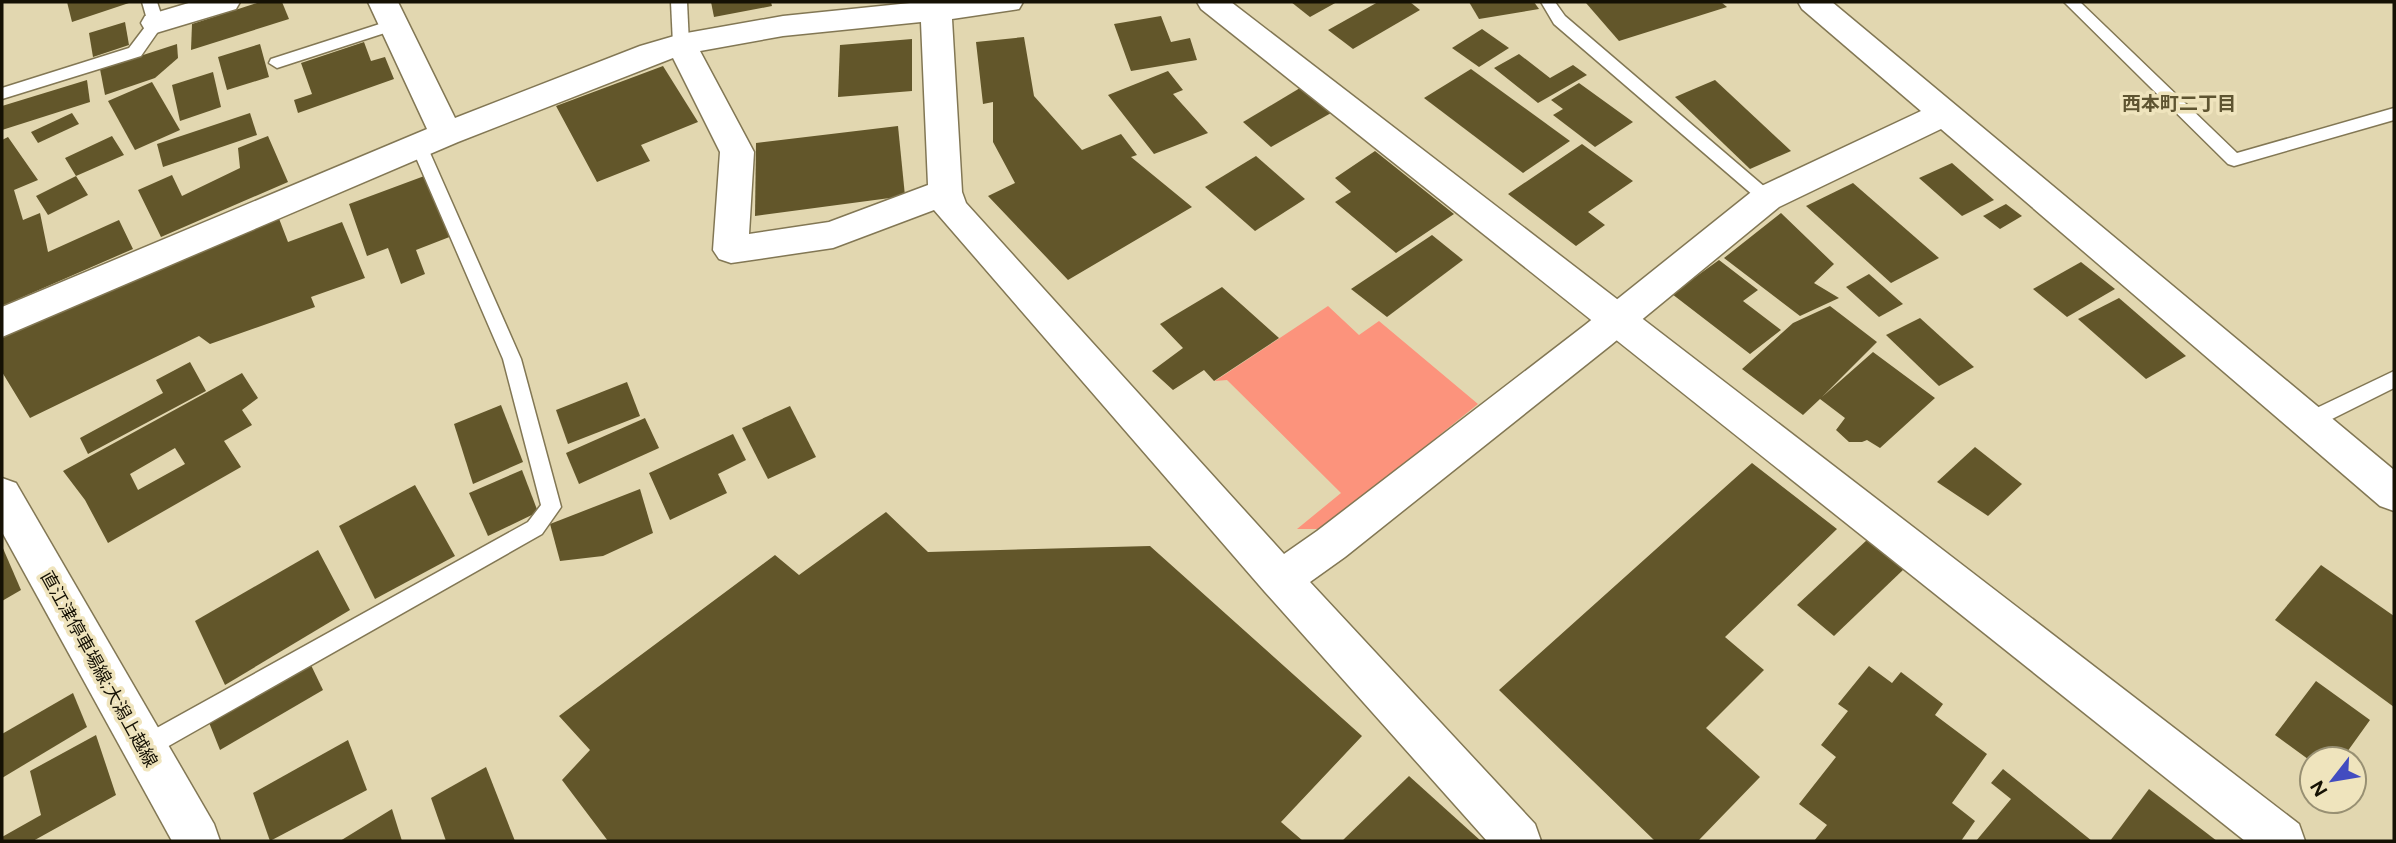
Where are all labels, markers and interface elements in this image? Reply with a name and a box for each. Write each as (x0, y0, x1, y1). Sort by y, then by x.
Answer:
district label: 西本町二丁目 (2122, 92, 2236, 115)
street label: 直江津停車場線;大潟上越線 (36, 567, 162, 771)
north arrow (2298, 745, 2368, 815)
text: N (2305, 776, 2332, 801)

